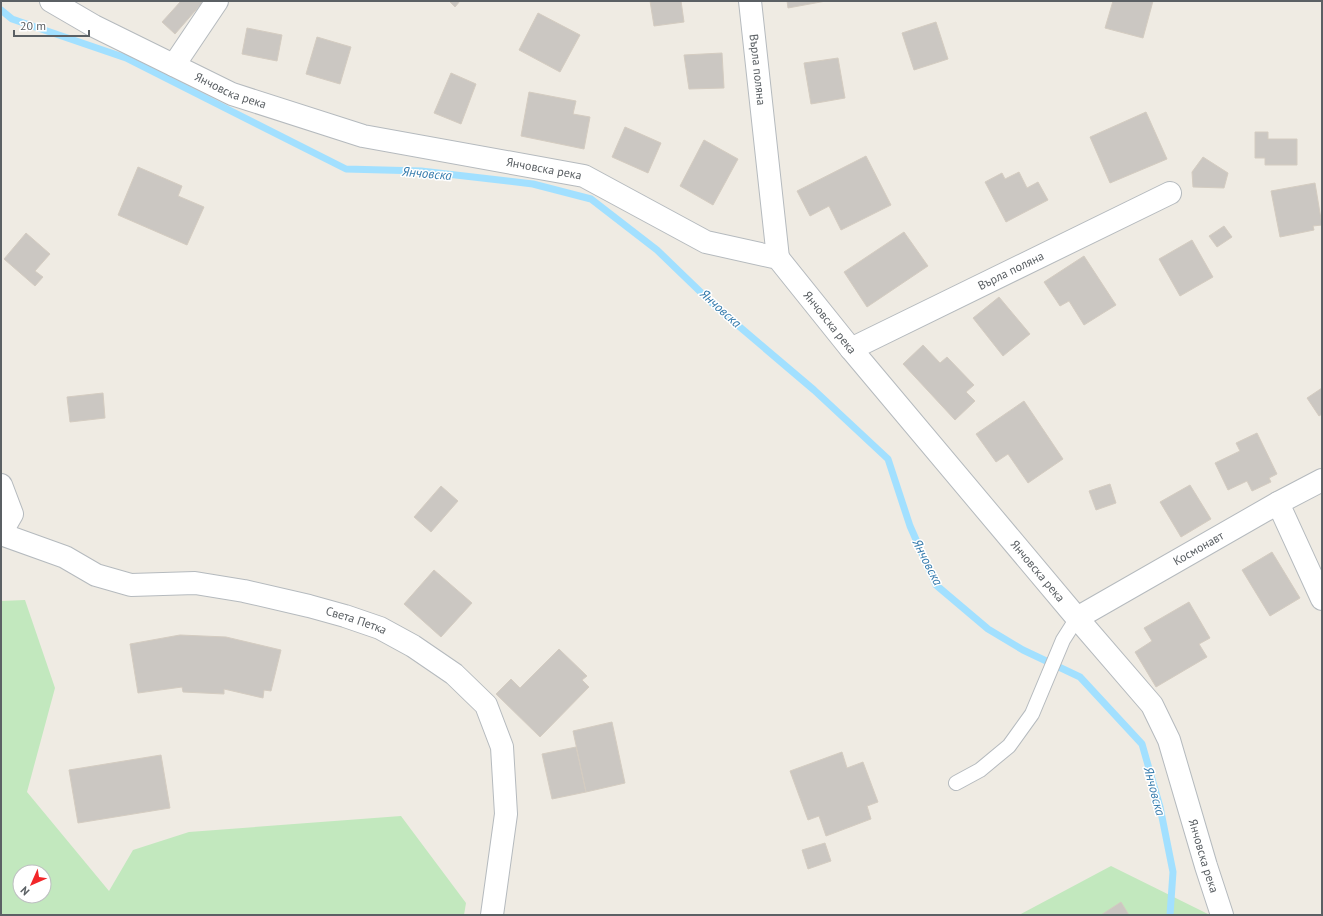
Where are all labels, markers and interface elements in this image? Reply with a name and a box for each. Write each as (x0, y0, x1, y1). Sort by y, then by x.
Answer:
scale bar (14, 12, 89, 38)
text: 20 m (20, 18, 46, 33)
street label: Върла поляна (747, 33, 769, 106)
street label: Янчовска река (192, 69, 268, 112)
street label: Янчовска река (505, 154, 583, 182)
water label: Янчовска (400, 163, 453, 184)
street label: Върла поляна (975, 248, 1046, 293)
water label: Янчовска (696, 285, 745, 332)
street label: Янчовска река (800, 288, 860, 357)
street label: Космонавт (1170, 528, 1226, 568)
water label: Янчовска (908, 535, 947, 589)
street label: Янчовска река (1008, 537, 1068, 605)
street label: Света Петка (324, 603, 390, 637)
water label: Янчовска (1140, 764, 1169, 818)
street label: Янчовска река (1186, 817, 1222, 895)
north arrow (12, 864, 52, 904)
text: N (17, 884, 32, 899)

